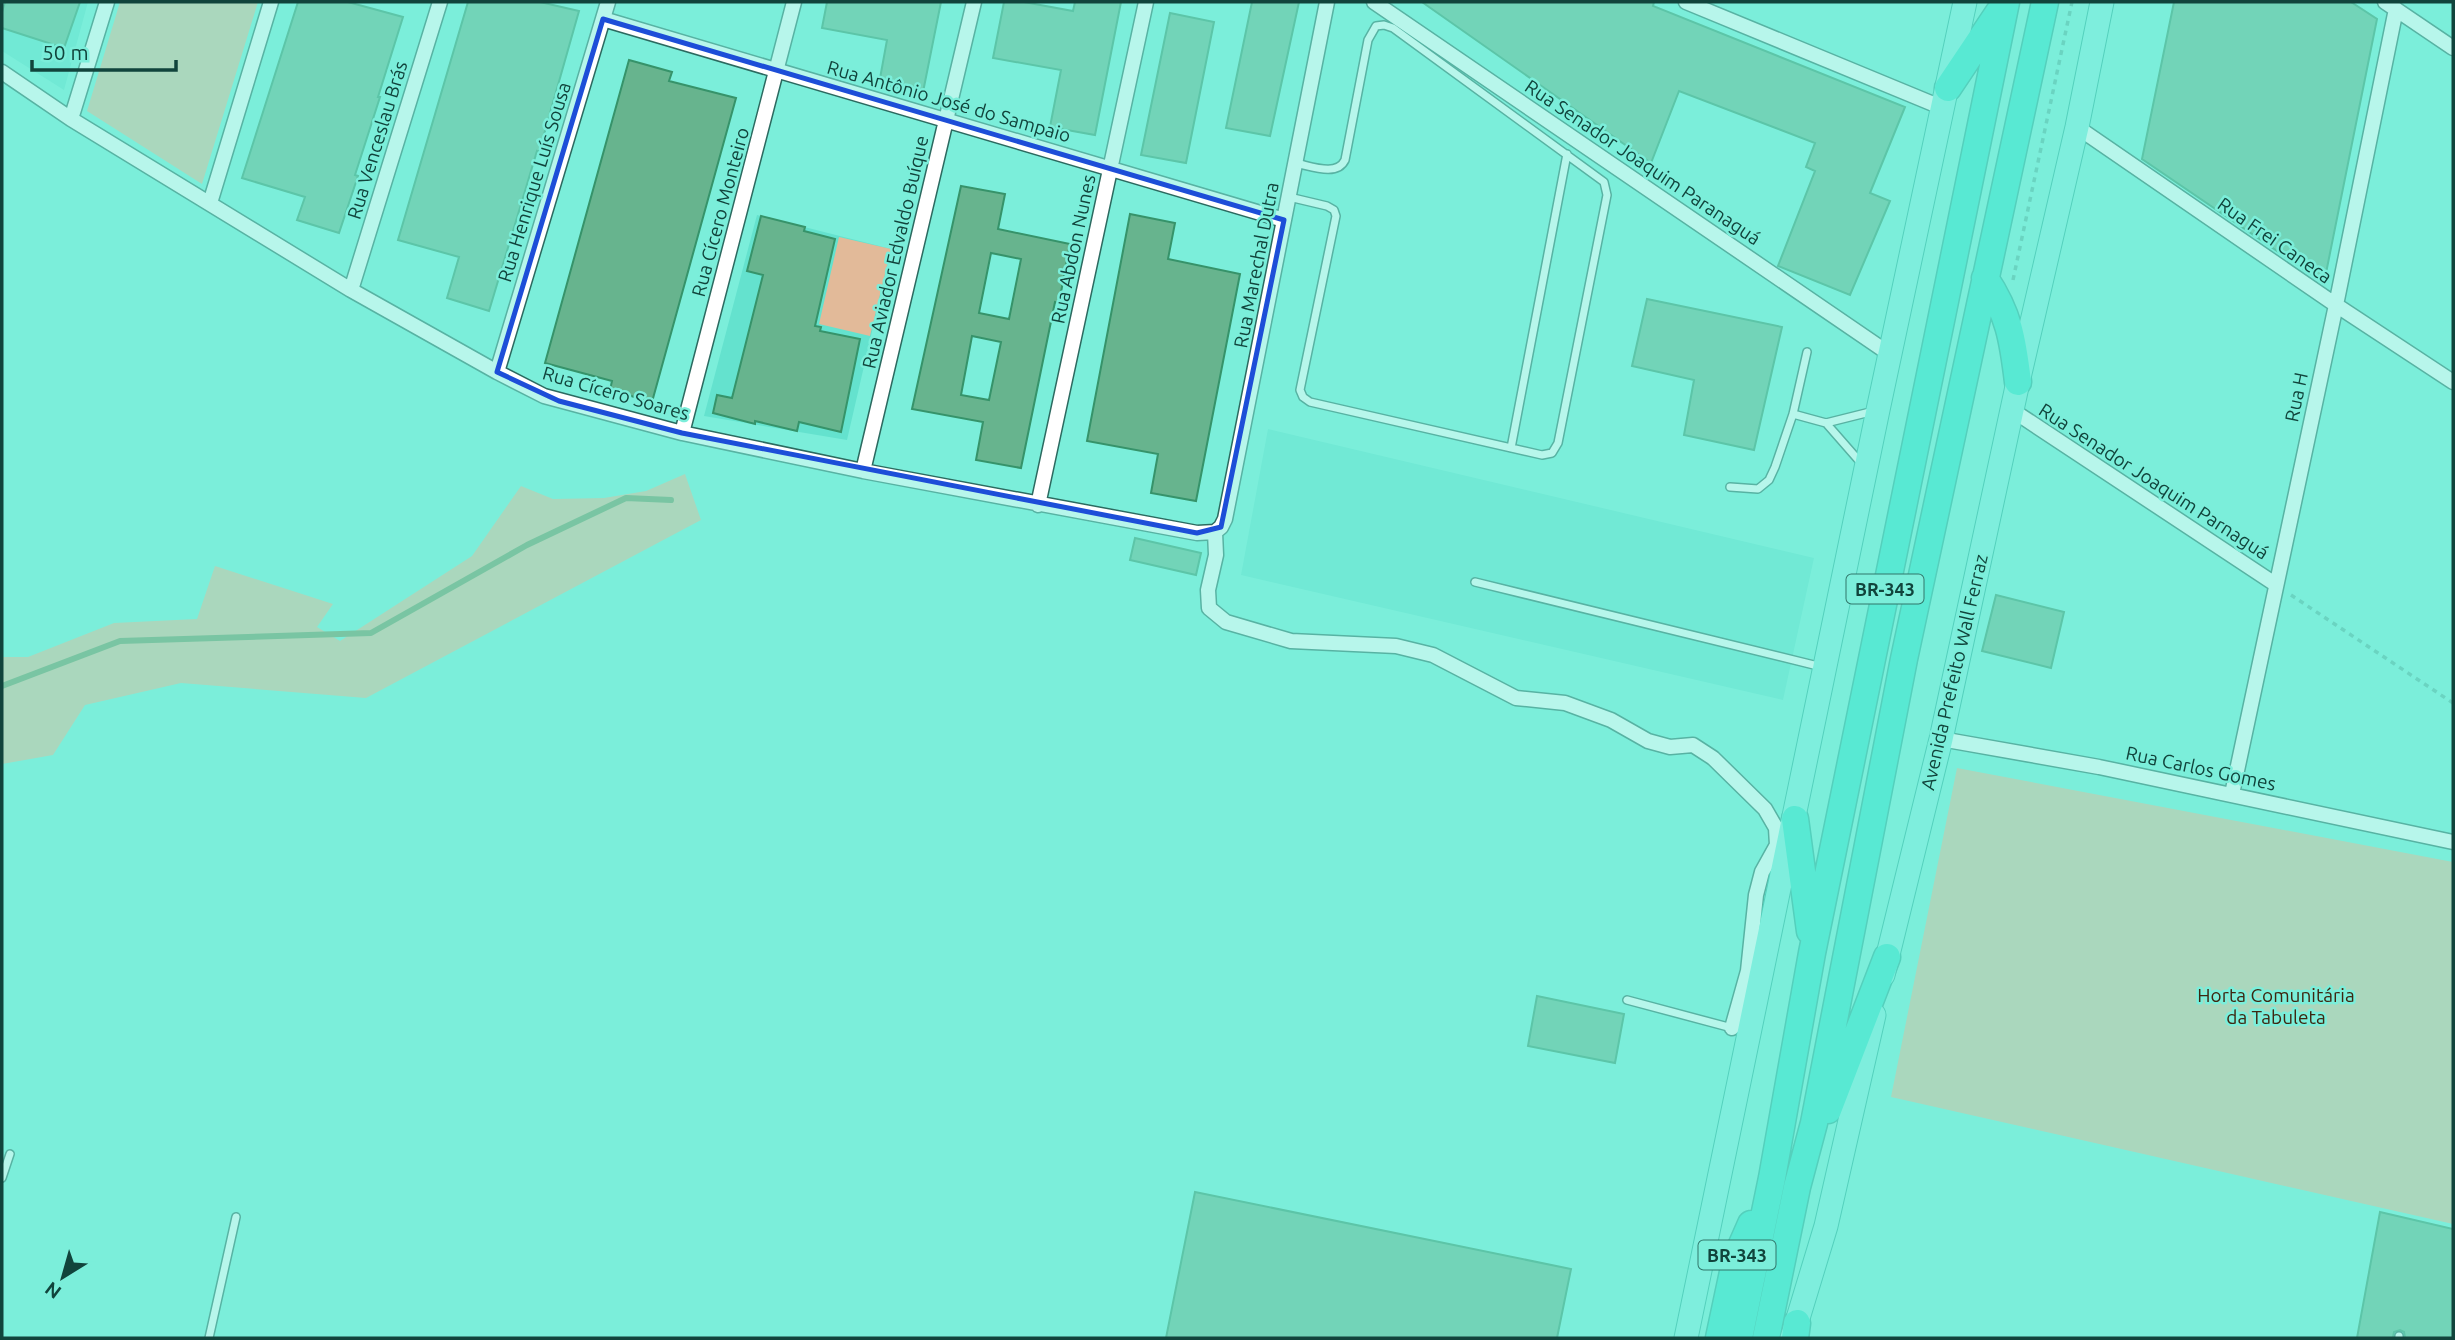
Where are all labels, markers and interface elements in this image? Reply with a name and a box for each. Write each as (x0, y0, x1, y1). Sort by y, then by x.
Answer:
scale bar (32, 28, 175, 72)
text: 50 m (42, 40, 89, 64)
street label: Rua Antônio José do Sampaio (825, 56, 1073, 146)
street label: Rua Venceslau Brás (342, 58, 412, 222)
street label: Rua Senador Joaquim Paranaguá (1521, 75, 1765, 249)
street label: Rua Henrique Luís Sousa (493, 79, 575, 285)
street label: Rua Cícero Monteiro (687, 125, 753, 299)
street label: Rua Aviador Edvaldo Buíque (857, 133, 933, 371)
street label: Rua Abdon Nunes (1046, 173, 1100, 325)
street label: Rua Marechal Dutra (1229, 180, 1283, 350)
street label: Rua Frei Caneca (2214, 192, 2336, 288)
street label: Rua Cícero Soares (540, 362, 692, 424)
street label: Rua H (2280, 370, 2312, 424)
street label: Rua Senador Joaquim Parnaguá (2035, 398, 2273, 564)
street label: Avenida Prefeito Wall Ferraz (1916, 552, 1992, 792)
road number: BR-343 (1846, 574, 1924, 604)
street label: Rua Carlos Gomes (2124, 741, 2278, 795)
park label: Horta Comunitária da Tabuleta (2197, 984, 2355, 1028)
road number: BR-343 (1698, 1240, 1776, 1270)
north arrow (28, 1242, 98, 1312)
text: N (40, 1278, 65, 1304)

